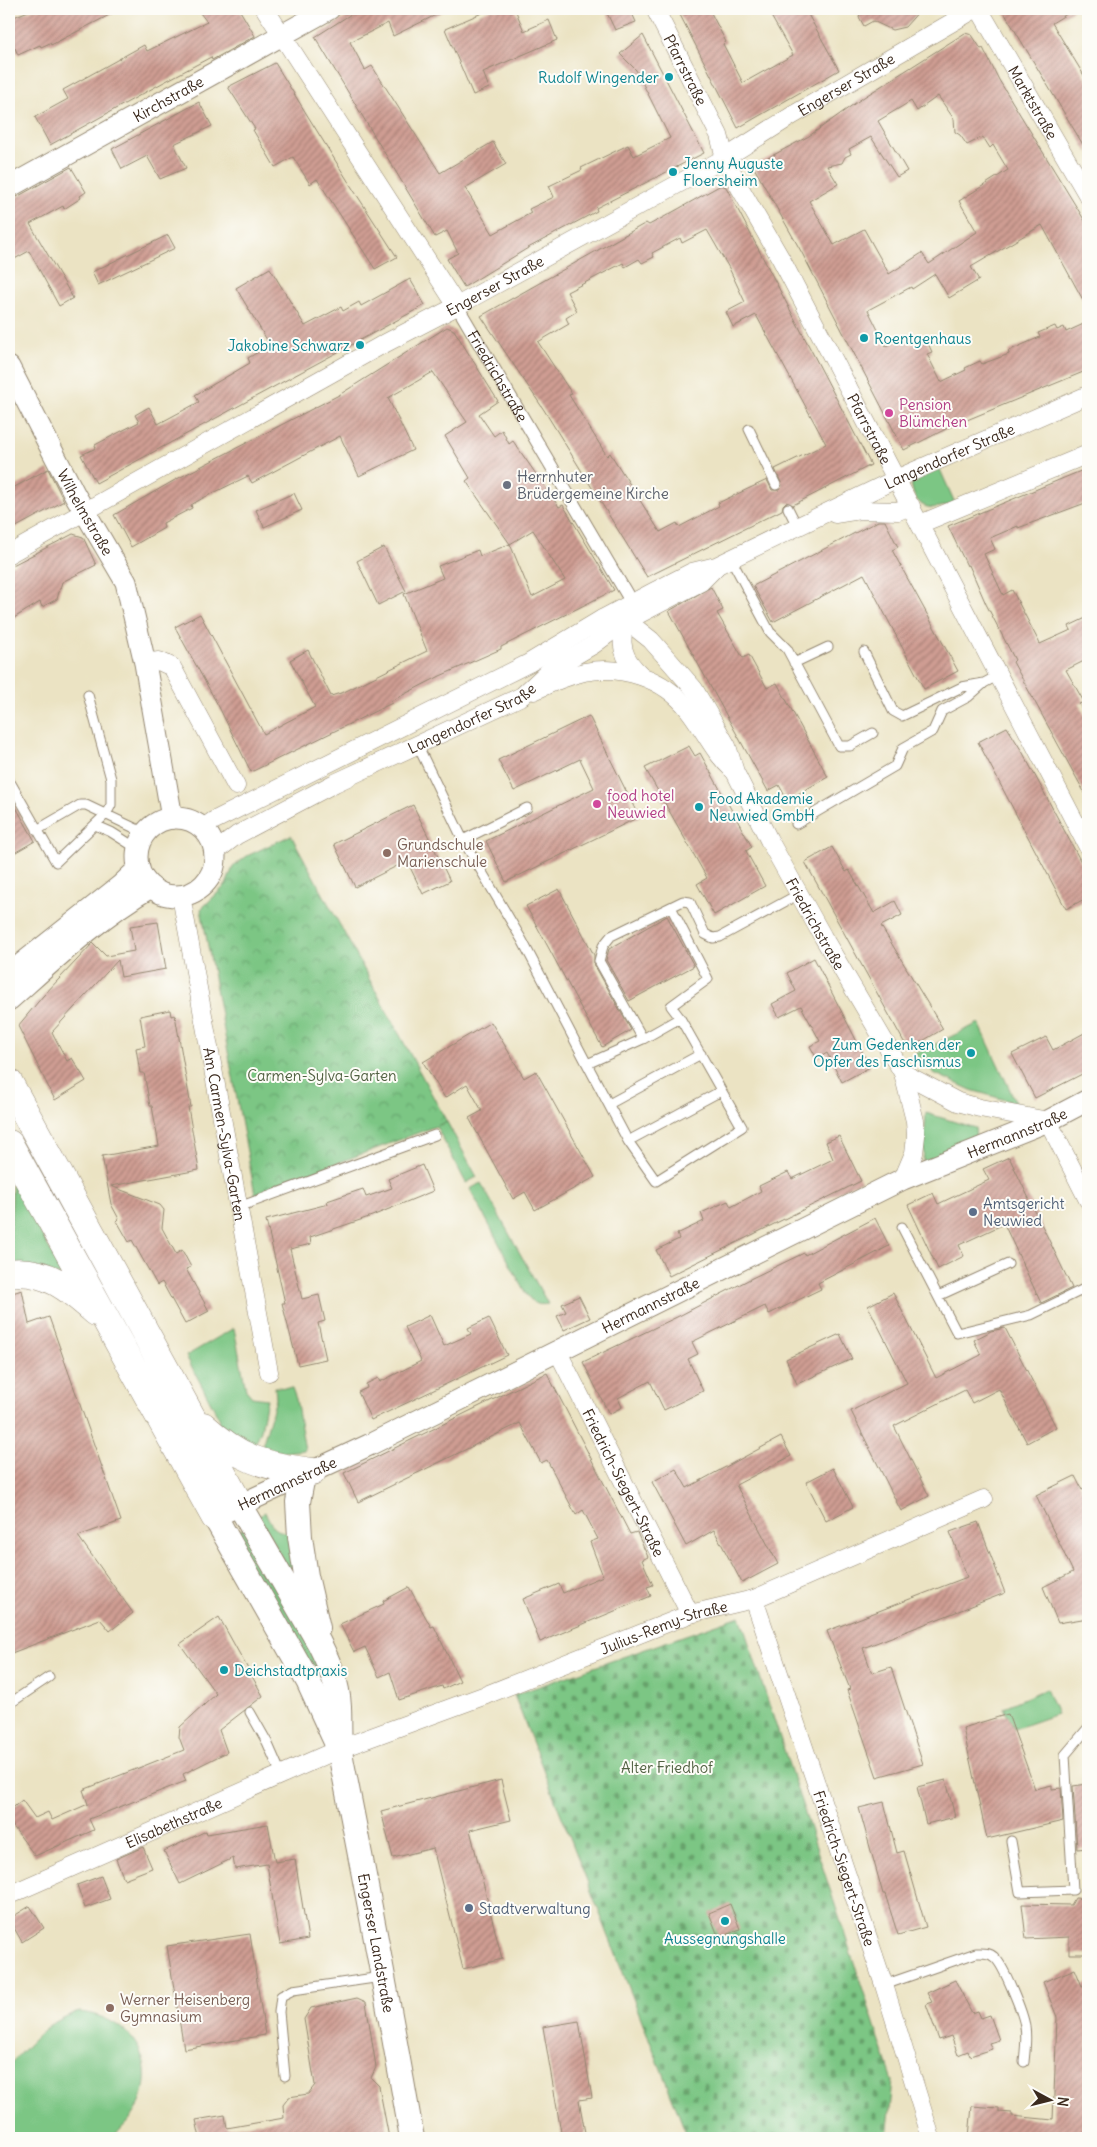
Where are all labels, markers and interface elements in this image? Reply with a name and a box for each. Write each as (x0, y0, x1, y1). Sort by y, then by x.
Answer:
street label: Pfarrstraße (660, 31, 712, 108)
street label: Engerser Straße (794, 49, 898, 120)
street label: Marktstraße (1004, 62, 1062, 143)
place label: Rudolf Wingender (538, 68, 659, 87)
street label: Kirchstraße (129, 71, 207, 126)
marker: Rudolf Wingender (663, 71, 675, 83)
place label: Jenny Auguste Floersheim (683, 154, 783, 190)
marker: Jenny Auguste Floersheim (667, 166, 679, 178)
street label: Engerser Straße (443, 251, 547, 320)
street label: Friedrichstraße (464, 327, 532, 425)
place label: Roentgenhaus (874, 329, 972, 348)
marker: Roentgenhaus (858, 332, 870, 344)
place label: Jakobine Schwarz (228, 336, 350, 355)
marker: Jakobine Schwarz (354, 339, 366, 351)
street label: Pfarrstraße (843, 390, 896, 467)
place label: Pension Blümchen (899, 395, 967, 431)
marker: Pension Blümchen (883, 407, 895, 419)
street label: Langendorfer Straße (881, 419, 1017, 493)
street label: Wilhelmstraße (54, 466, 118, 559)
place label: Herrnhuter Brüdergemeine Kirche (517, 467, 669, 503)
marker: Herrnhuter Brüdergemeine Kirche (501, 479, 513, 491)
street label: Langendorfer Straße (405, 679, 540, 757)
place label: food hotel Neuwied (607, 786, 674, 822)
place label: Food Akademie Neuwied GmbH (709, 789, 815, 825)
marker: food hotel Neuwied (591, 798, 603, 810)
marker: Food Akademie Neuwied GmbH (693, 801, 705, 813)
place label: Grundschule Marienschule (397, 835, 487, 871)
marker: Grundschule Marienschule (381, 847, 393, 859)
street label: Friedrichstraße (782, 874, 850, 973)
place label: Zum Gedenken der Opfer des Faschismus (813, 1035, 961, 1071)
street label: Am Carmen-Sylva-Garten (200, 1046, 250, 1223)
marker: Zum Gedenken der Opfer des Faschismus (965, 1047, 977, 1059)
park label: Carmen-Sylva-Garten (247, 1066, 397, 1085)
street label: Hermannstraße (964, 1103, 1070, 1162)
place label: Amtsgericht Neuwied (983, 1194, 1065, 1230)
marker: Amtsgericht Neuwied (967, 1206, 979, 1218)
street label: Hermannstraße (598, 1273, 702, 1337)
street label: Friedrich-Siegert-Straße (579, 1405, 669, 1560)
street label: Hermannstraße (234, 1452, 339, 1514)
street label: Julius-Remy-Straße (597, 1596, 729, 1658)
place label: Deichstadtpraxis (234, 1661, 347, 1680)
marker: Deichstadtpraxis (218, 1664, 230, 1676)
park label: Alter Friedhof (621, 1758, 714, 1777)
street label: Friedrich-Siegert-Straße (810, 1788, 880, 1948)
street label: Elisabethstraße (122, 1792, 225, 1852)
street label: Engerser Landstraße (354, 1872, 399, 2014)
place label: Stadtverwaltung (479, 1899, 591, 1918)
marker: Stadtverwaltung (463, 1902, 475, 1914)
marker: Aussegnungshalle (719, 1915, 731, 1927)
place label: Aussegnungshalle (664, 1929, 786, 1948)
place label: Werner Heisenberg Gymnasium (120, 1990, 250, 2026)
marker: Werner Heisenberg Gymnasium (104, 2002, 116, 2014)
north arrow (1024, 2074, 1074, 2124)
text: N (1053, 2096, 1072, 2107)

